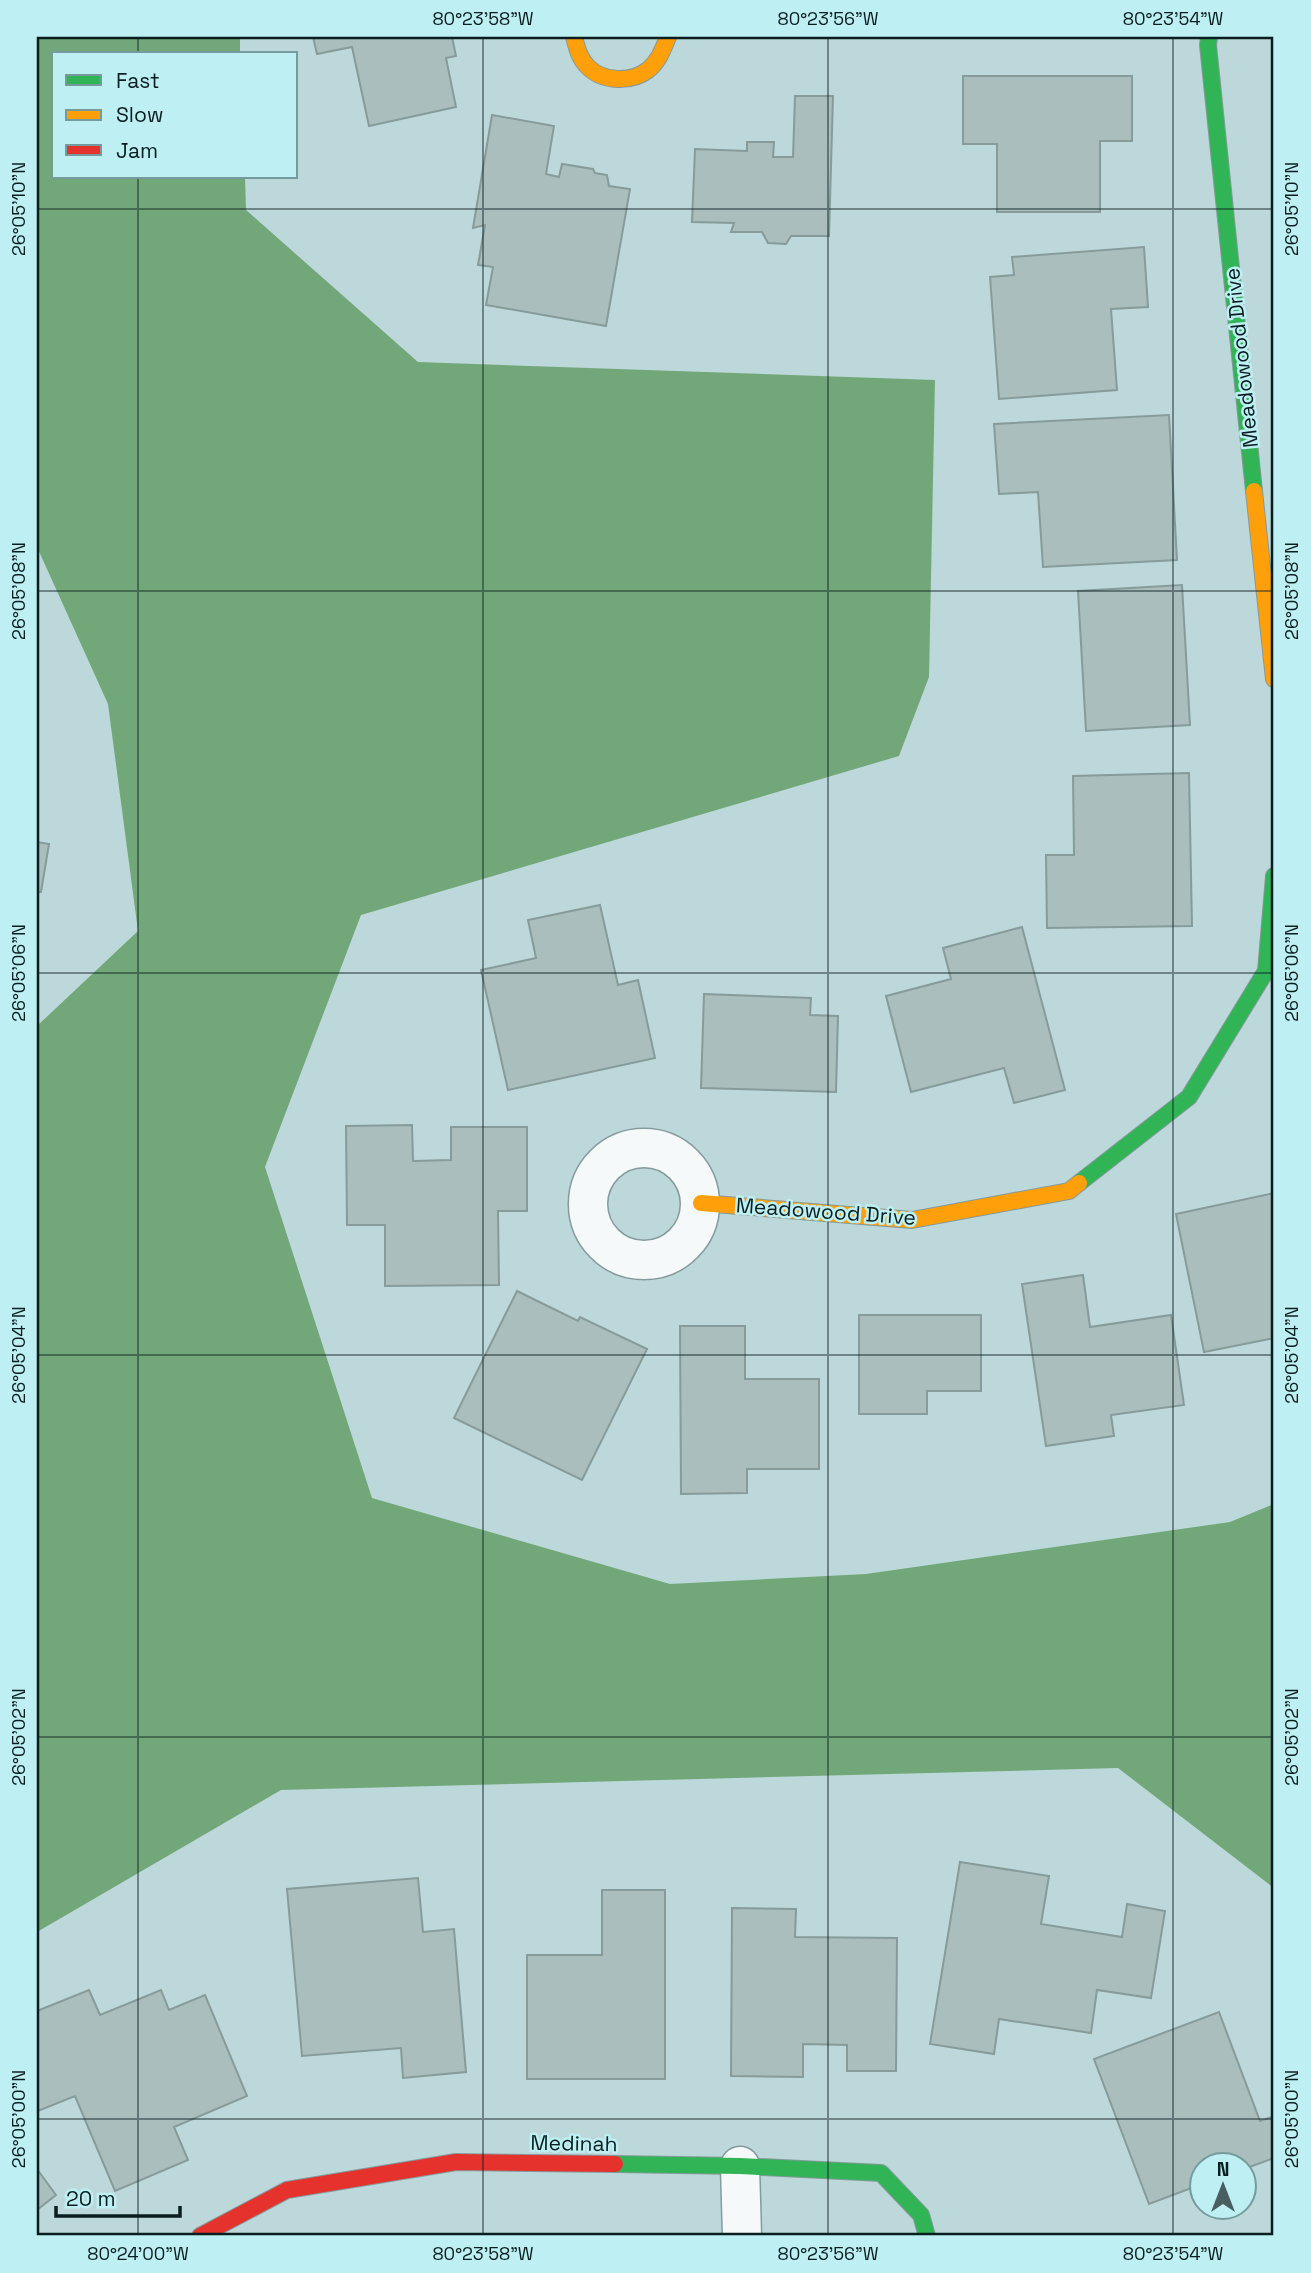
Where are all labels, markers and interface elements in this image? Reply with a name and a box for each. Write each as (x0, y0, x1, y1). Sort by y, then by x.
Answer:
text: 80°23'58"W (432, 7, 534, 30)
text: 80°23'56"W (778, 7, 879, 30)
text: 80°23'54"W (1123, 7, 1224, 30)
legend (52, 52, 298, 178)
text: Fast (116, 67, 160, 94)
text: Slow (116, 101, 164, 128)
text: Jam (116, 137, 158, 164)
text: 26°05'10"N (7, 162, 30, 256)
text: 26°05'10"N (1280, 162, 1303, 256)
street label: Meadowood Drive (1218, 267, 1264, 449)
text: 26°05'08"N (7, 542, 30, 640)
text: 26°05'08"N (1280, 542, 1303, 640)
text: 26°05'06"N (7, 924, 30, 1022)
text: 26°05'06"N (1280, 924, 1303, 1022)
street label: Meadowood Drive (735, 1191, 917, 1231)
text: 26°05'04"N (7, 1306, 30, 1404)
text: 26°05'04"N (1280, 1306, 1303, 1404)
text: 26°05'02"N (7, 1688, 30, 1786)
text: 26°05'02"N (1280, 1688, 1303, 1786)
text: 26°05'00"N (7, 2070, 30, 2168)
text: 26°05'00"N (1280, 2070, 1303, 2168)
street label: Medinah (530, 2129, 618, 2157)
north arrow (1188, 2150, 1258, 2220)
text: N (1217, 2157, 1229, 2182)
scale bar (56, 2175, 180, 2219)
text: 20 m (66, 2185, 116, 2212)
text: 80°24'00"W (87, 2242, 189, 2265)
text: 80°23'58"W (432, 2242, 534, 2265)
text: 80°23'56"W (778, 2242, 879, 2265)
text: 80°23'54"W (1123, 2242, 1224, 2265)

